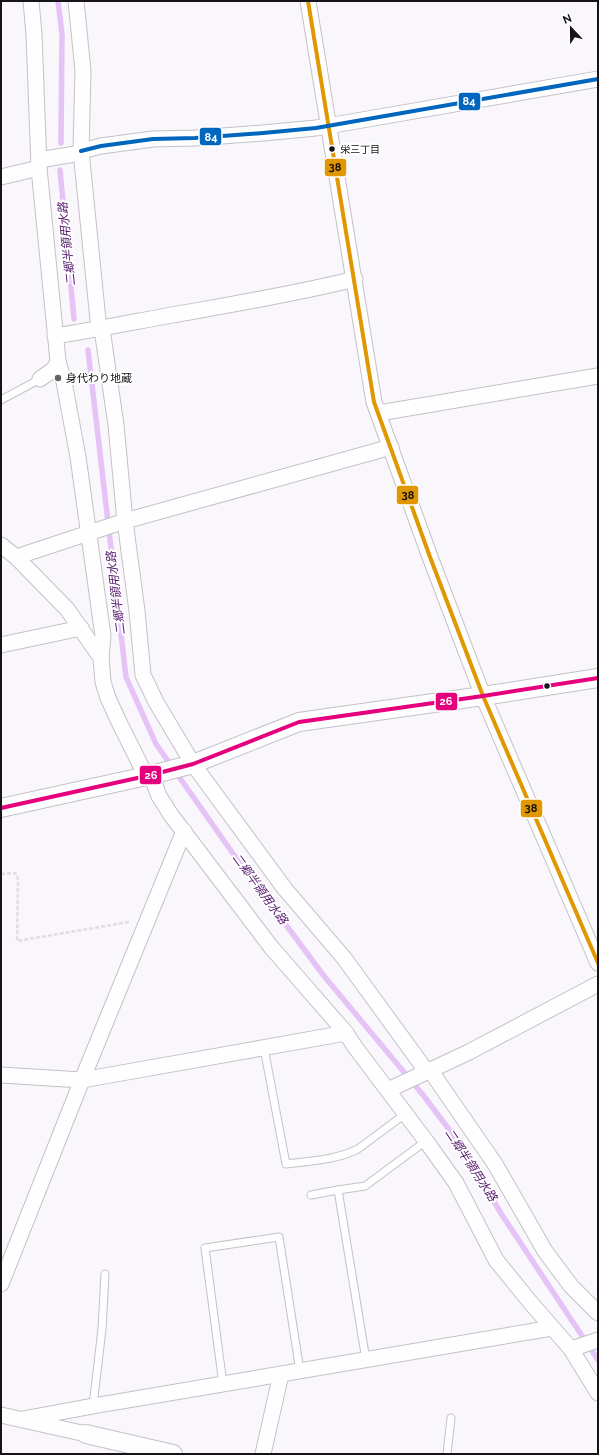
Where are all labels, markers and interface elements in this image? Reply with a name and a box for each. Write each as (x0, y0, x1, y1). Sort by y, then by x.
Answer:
north arrow (551, 8, 591, 48)
text: N (561, 12, 574, 27)
line badge: 84 (458, 92, 481, 111)
text: 84 (463, 95, 475, 108)
line badge: 84 (199, 127, 222, 146)
text: 84 (205, 131, 217, 144)
marker: 栄三丁目 (327, 144, 337, 154)
place label: 栄三丁目 (340, 144, 380, 155)
line badge: 38 (324, 158, 347, 177)
text: 38 (329, 161, 342, 174)
water label: 二郷半領用水路 (56, 201, 78, 287)
place label: 身代わり地蔵 (66, 372, 132, 385)
marker: 身代わり地蔵 (53, 373, 63, 383)
line badge: 38 (396, 485, 419, 505)
text: 38 (402, 489, 415, 502)
water label: 二郷半領用水路 (104, 549, 128, 636)
unlabelled marker (542, 681, 552, 691)
line badge: 26 (435, 692, 458, 711)
text: 26 (440, 695, 453, 708)
line badge: 26 (139, 765, 162, 785)
text: 26 (145, 769, 158, 782)
line badge: 38 (520, 799, 543, 818)
text: 38 (525, 802, 538, 815)
water label: 二郷半領用水路 (230, 851, 291, 928)
water label: 二郷半領用水路 (442, 1126, 500, 1205)

